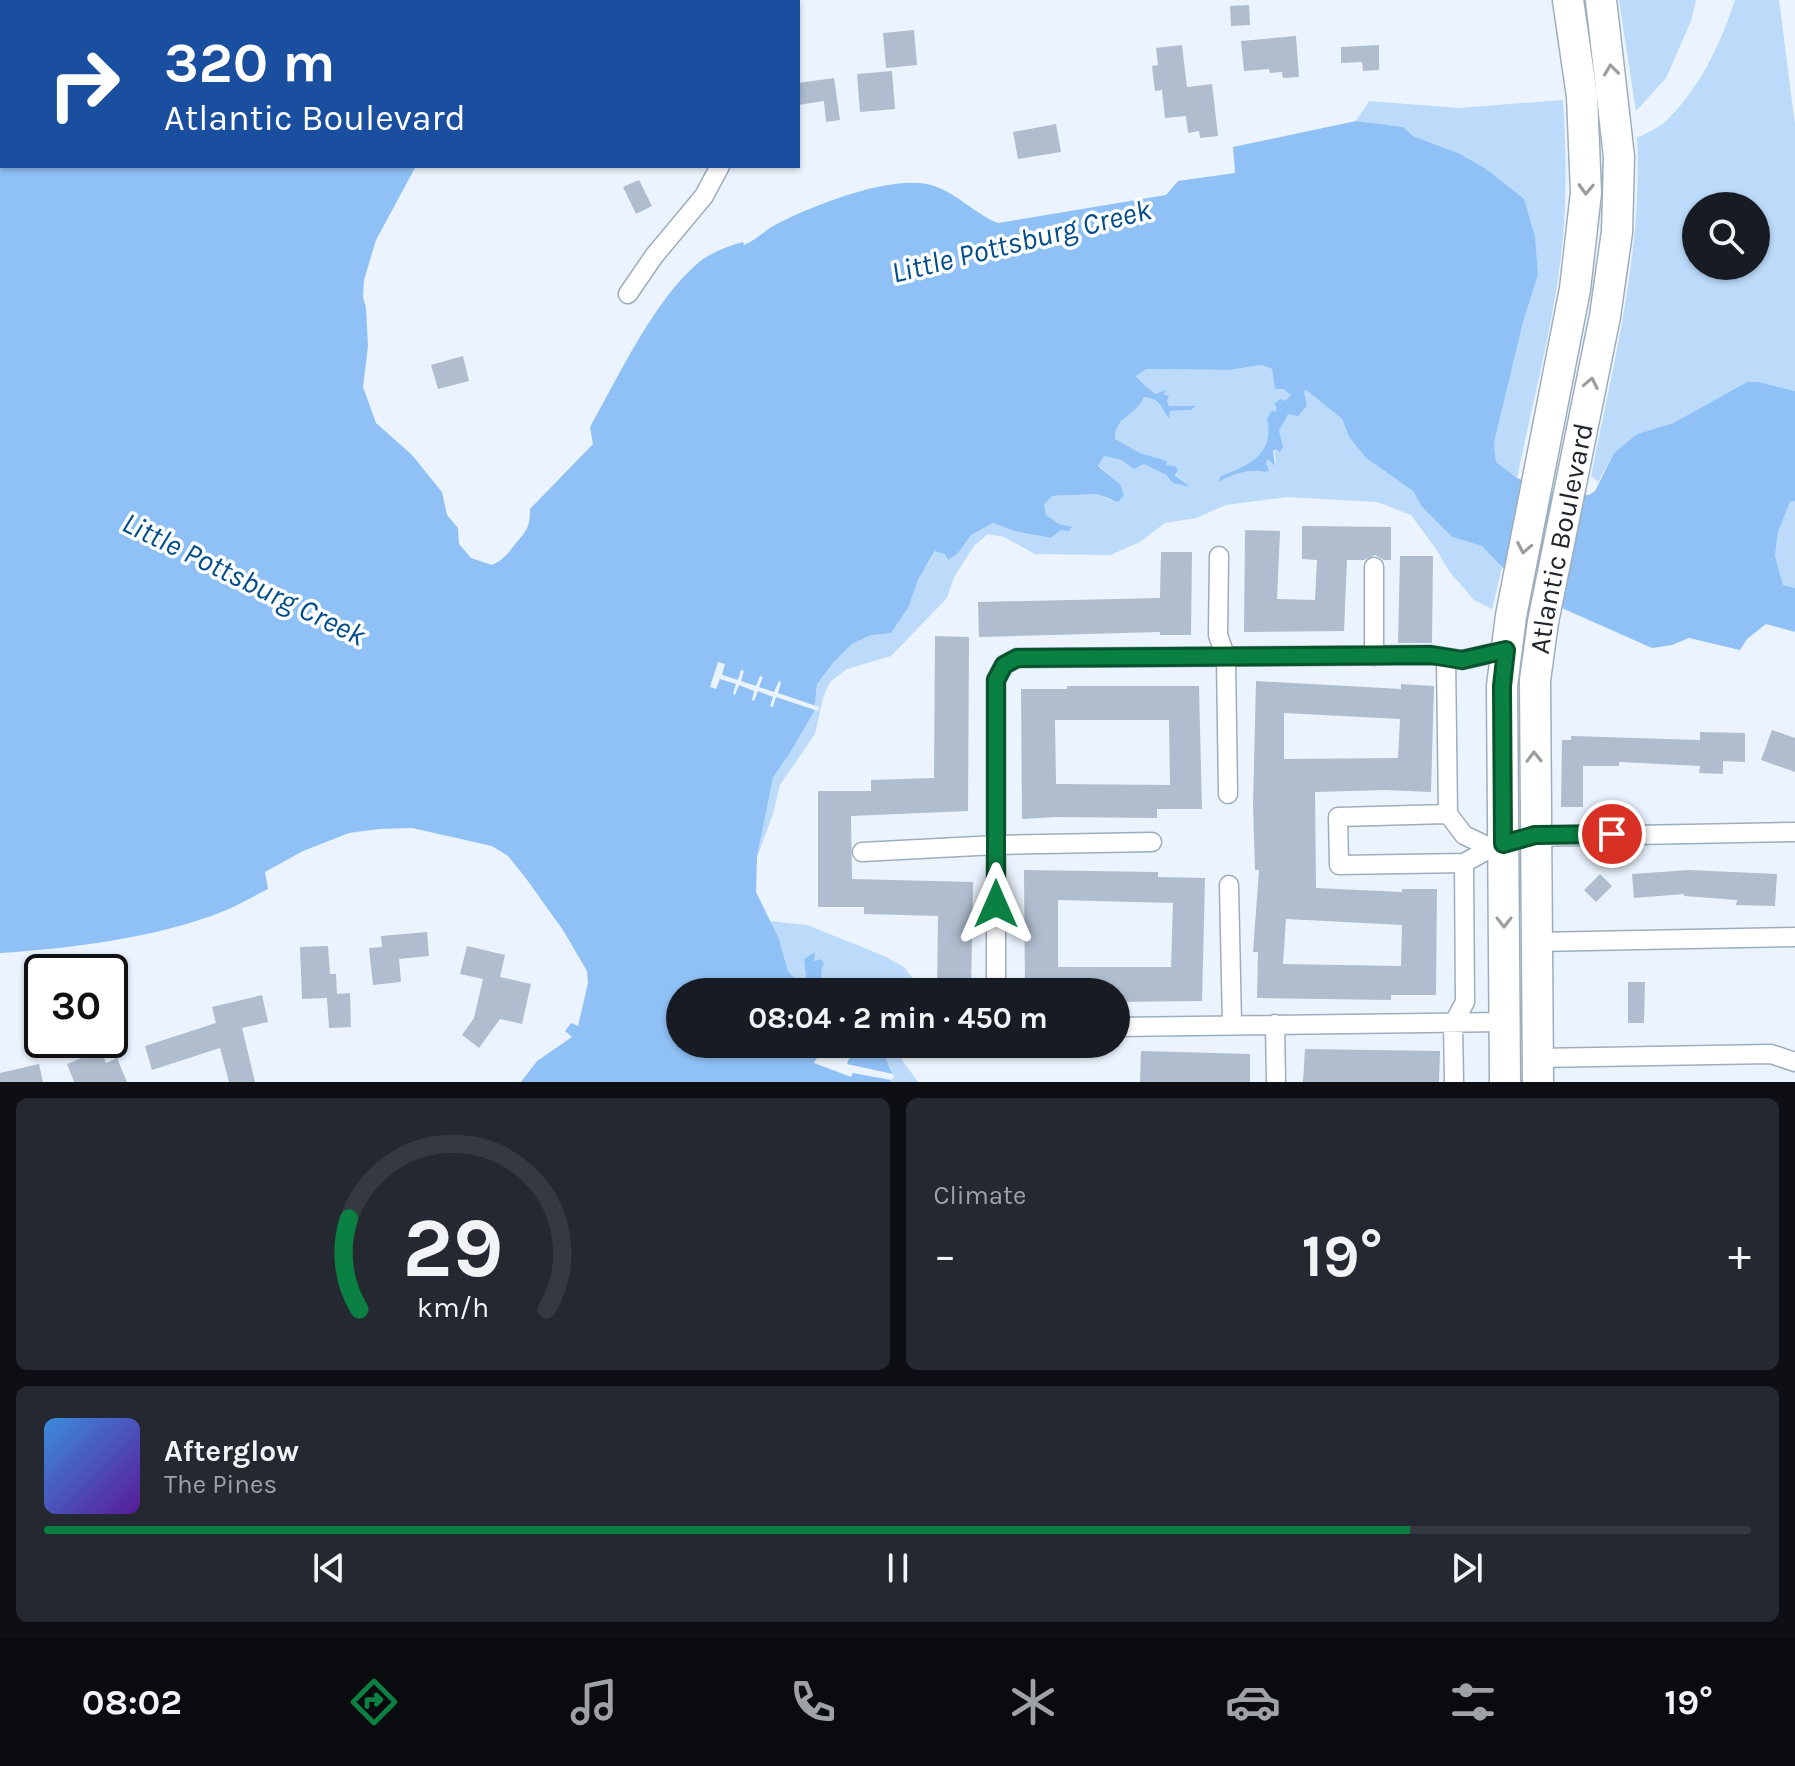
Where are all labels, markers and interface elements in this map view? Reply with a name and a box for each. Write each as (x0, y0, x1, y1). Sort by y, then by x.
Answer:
text: 320 m (164, 30, 335, 95)
icon: right (32, 32, 136, 136)
one-way arrow (1603, 63, 1620, 76)
text: Atlantic Boulevard (164, 97, 466, 139)
one-way arrow (1577, 183, 1594, 196)
water label: Little Pottsburg Creek (887, 191, 1155, 291)
map controls (1682, 192, 1770, 280)
button: search (1682, 192, 1770, 280)
one-way arrow (1582, 377, 1599, 390)
street label: Atlantic Boulevard (1523, 420, 1600, 656)
water label: Little Pottsburg Creek (116, 504, 372, 654)
one-way arrow (1516, 541, 1533, 554)
one-way arrow (1525, 750, 1543, 763)
pin (1578, 800, 1646, 868)
icon: arrive (1590, 812, 1634, 856)
position arrow (954, 862, 1038, 946)
one-way arrow (1495, 916, 1512, 929)
speed limit sign: 30 (24, 954, 128, 1058)
text: 08:04 · 2 min · 450 m (748, 1000, 1048, 1036)
text: Climate (934, 1180, 1026, 1211)
text: 29 (402, 1200, 503, 1297)
text: 19° (1302, 1221, 1383, 1291)
text: − (934, 1230, 957, 1281)
text: + (1728, 1230, 1751, 1281)
text: km/h (417, 1291, 489, 1324)
text: Afterglow (164, 1433, 299, 1469)
text: The Pines (164, 1469, 277, 1500)
icon: previous (307, 1546, 351, 1590)
icon: pause (876, 1546, 920, 1590)
icon: next (1445, 1546, 1489, 1590)
icon: directions (346, 1674, 402, 1730)
icon: music (566, 1674, 622, 1730)
icon: phone (785, 1674, 841, 1730)
icon: climate (1005, 1674, 1061, 1730)
icon: car (1225, 1674, 1281, 1730)
icon: filters (1445, 1674, 1501, 1730)
text: 08:02 (82, 1681, 182, 1723)
text: 19° (1664, 1681, 1713, 1723)

